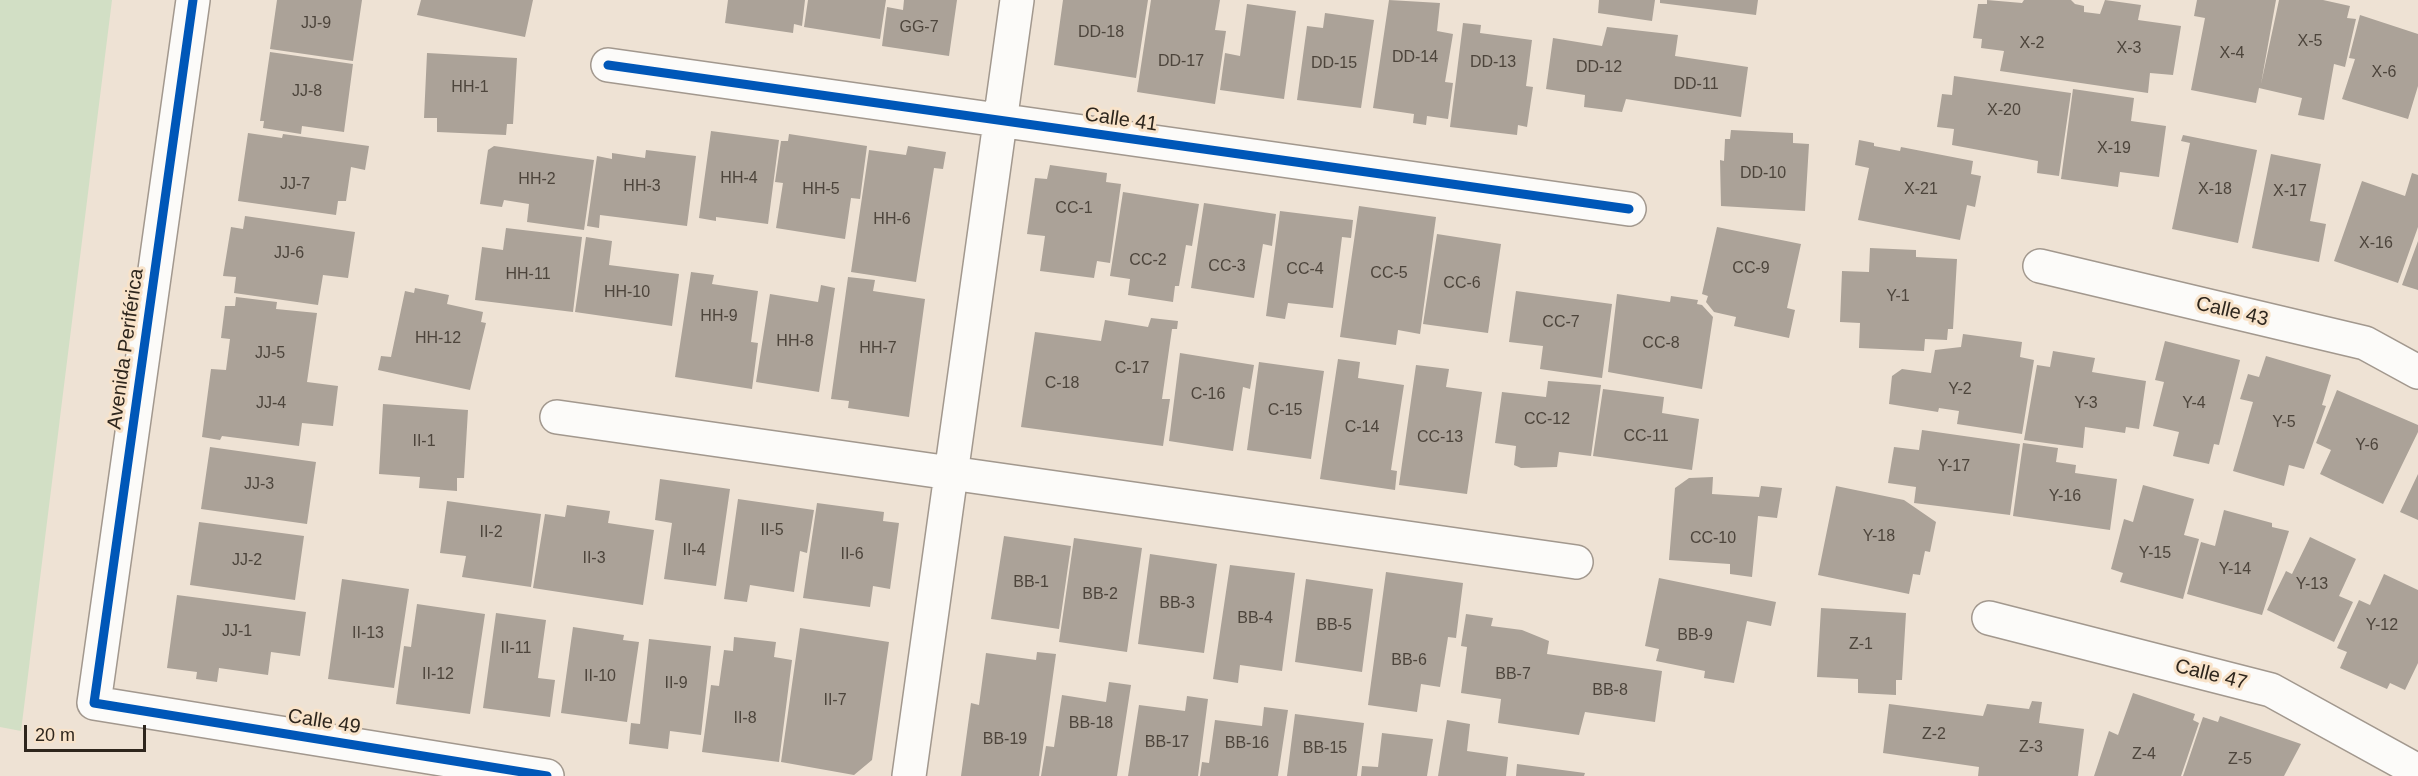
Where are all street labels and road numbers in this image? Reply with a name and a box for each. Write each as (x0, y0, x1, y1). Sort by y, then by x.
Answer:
street label: Calle 41 (1083, 103, 1159, 137)
street label: Avenida Periférica (103, 267, 149, 431)
street label: Calle 43 (2194, 292, 2270, 332)
street label: Calle 47 (2172, 654, 2250, 696)
street label: Calle 49 (286, 704, 362, 740)

